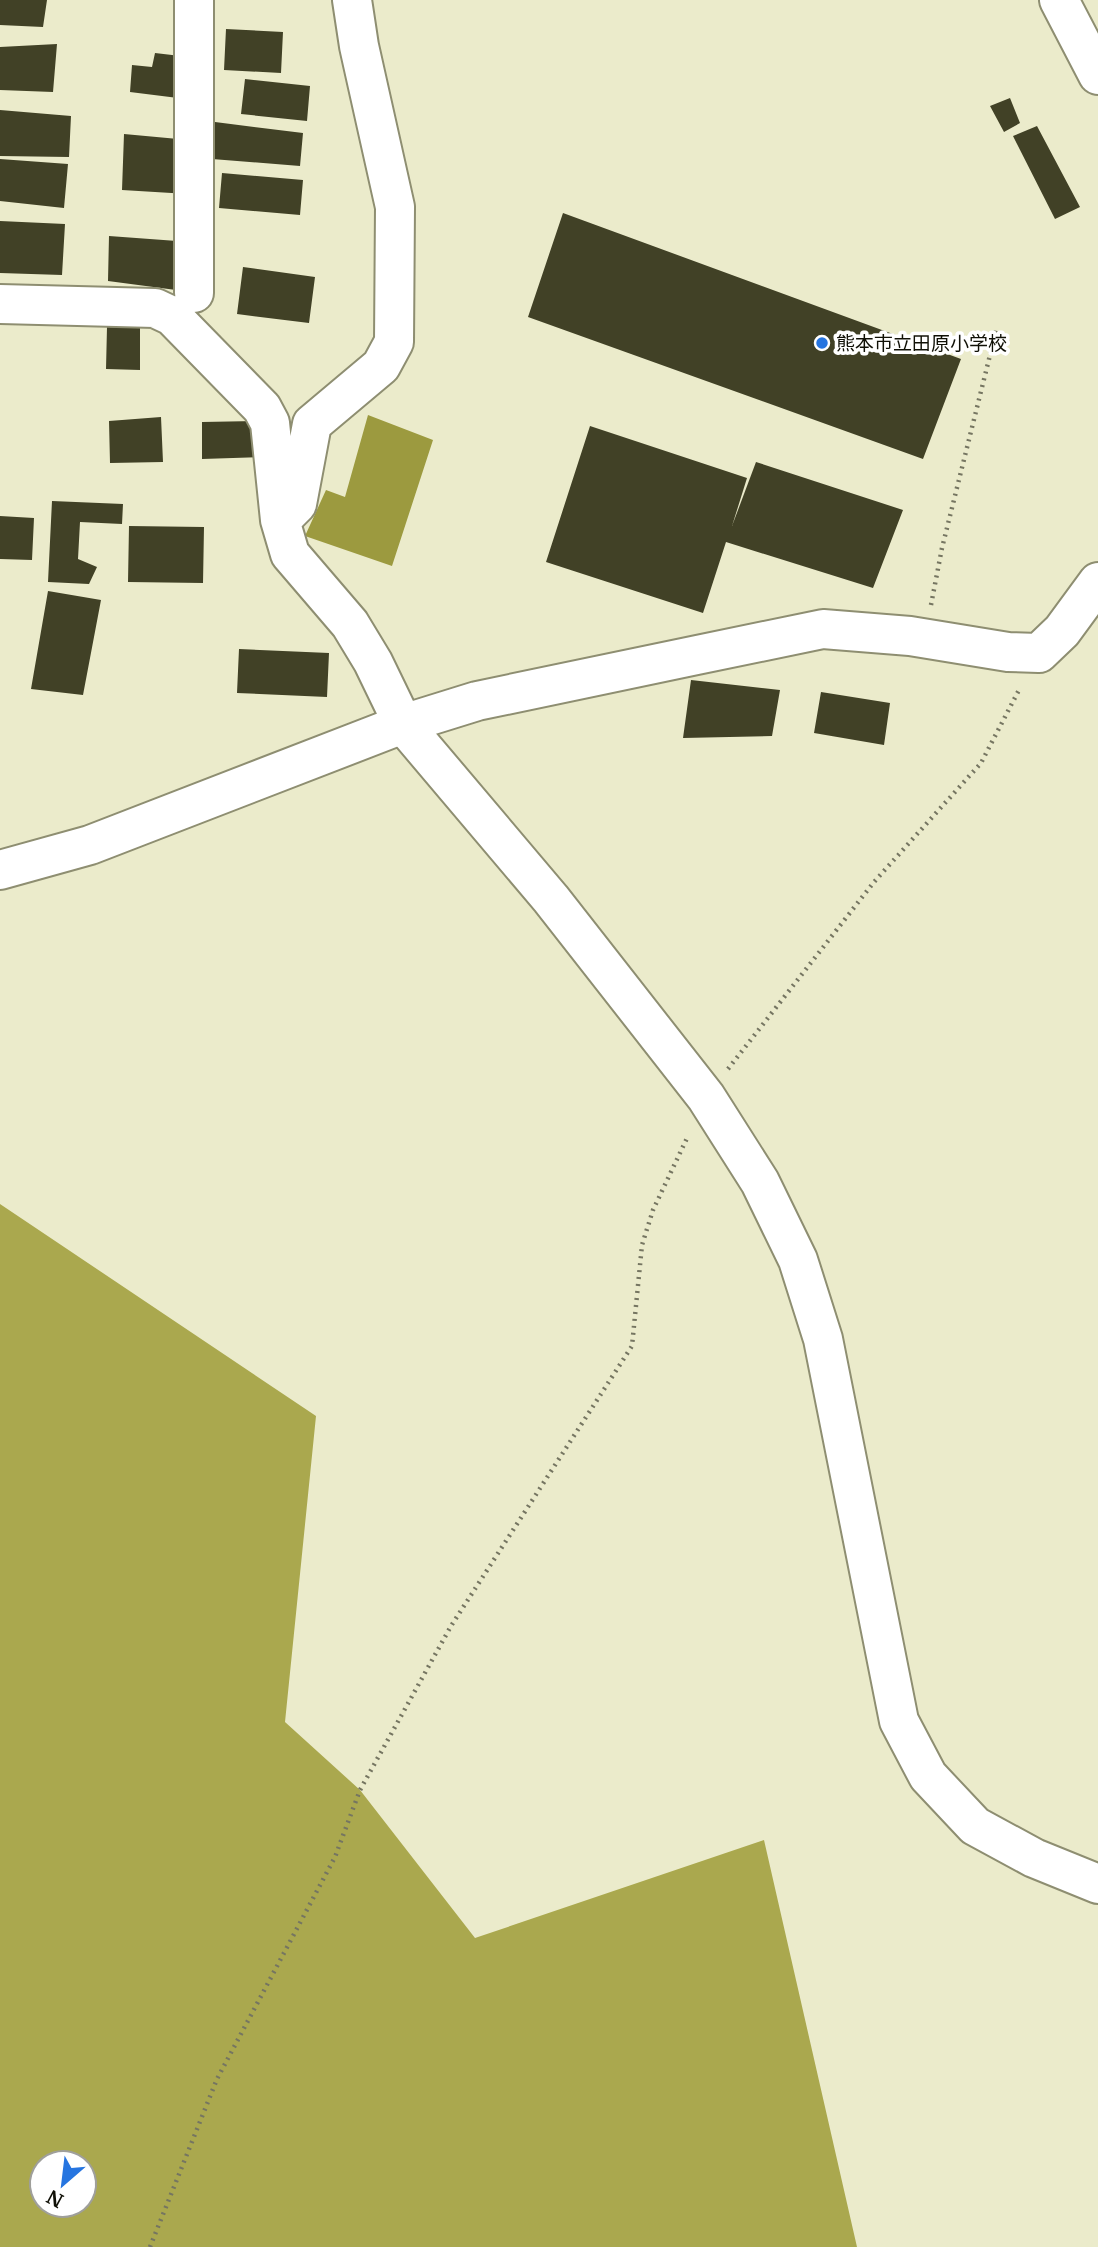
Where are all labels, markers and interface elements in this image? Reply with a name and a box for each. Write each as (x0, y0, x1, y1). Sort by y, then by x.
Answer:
place label: 熊本市立田原小学校 (836, 331, 1007, 355)
marker: 熊本市立田原小学校 (814, 335, 830, 351)
north arrow (28, 2149, 98, 2219)
text: N (43, 2185, 67, 2213)

